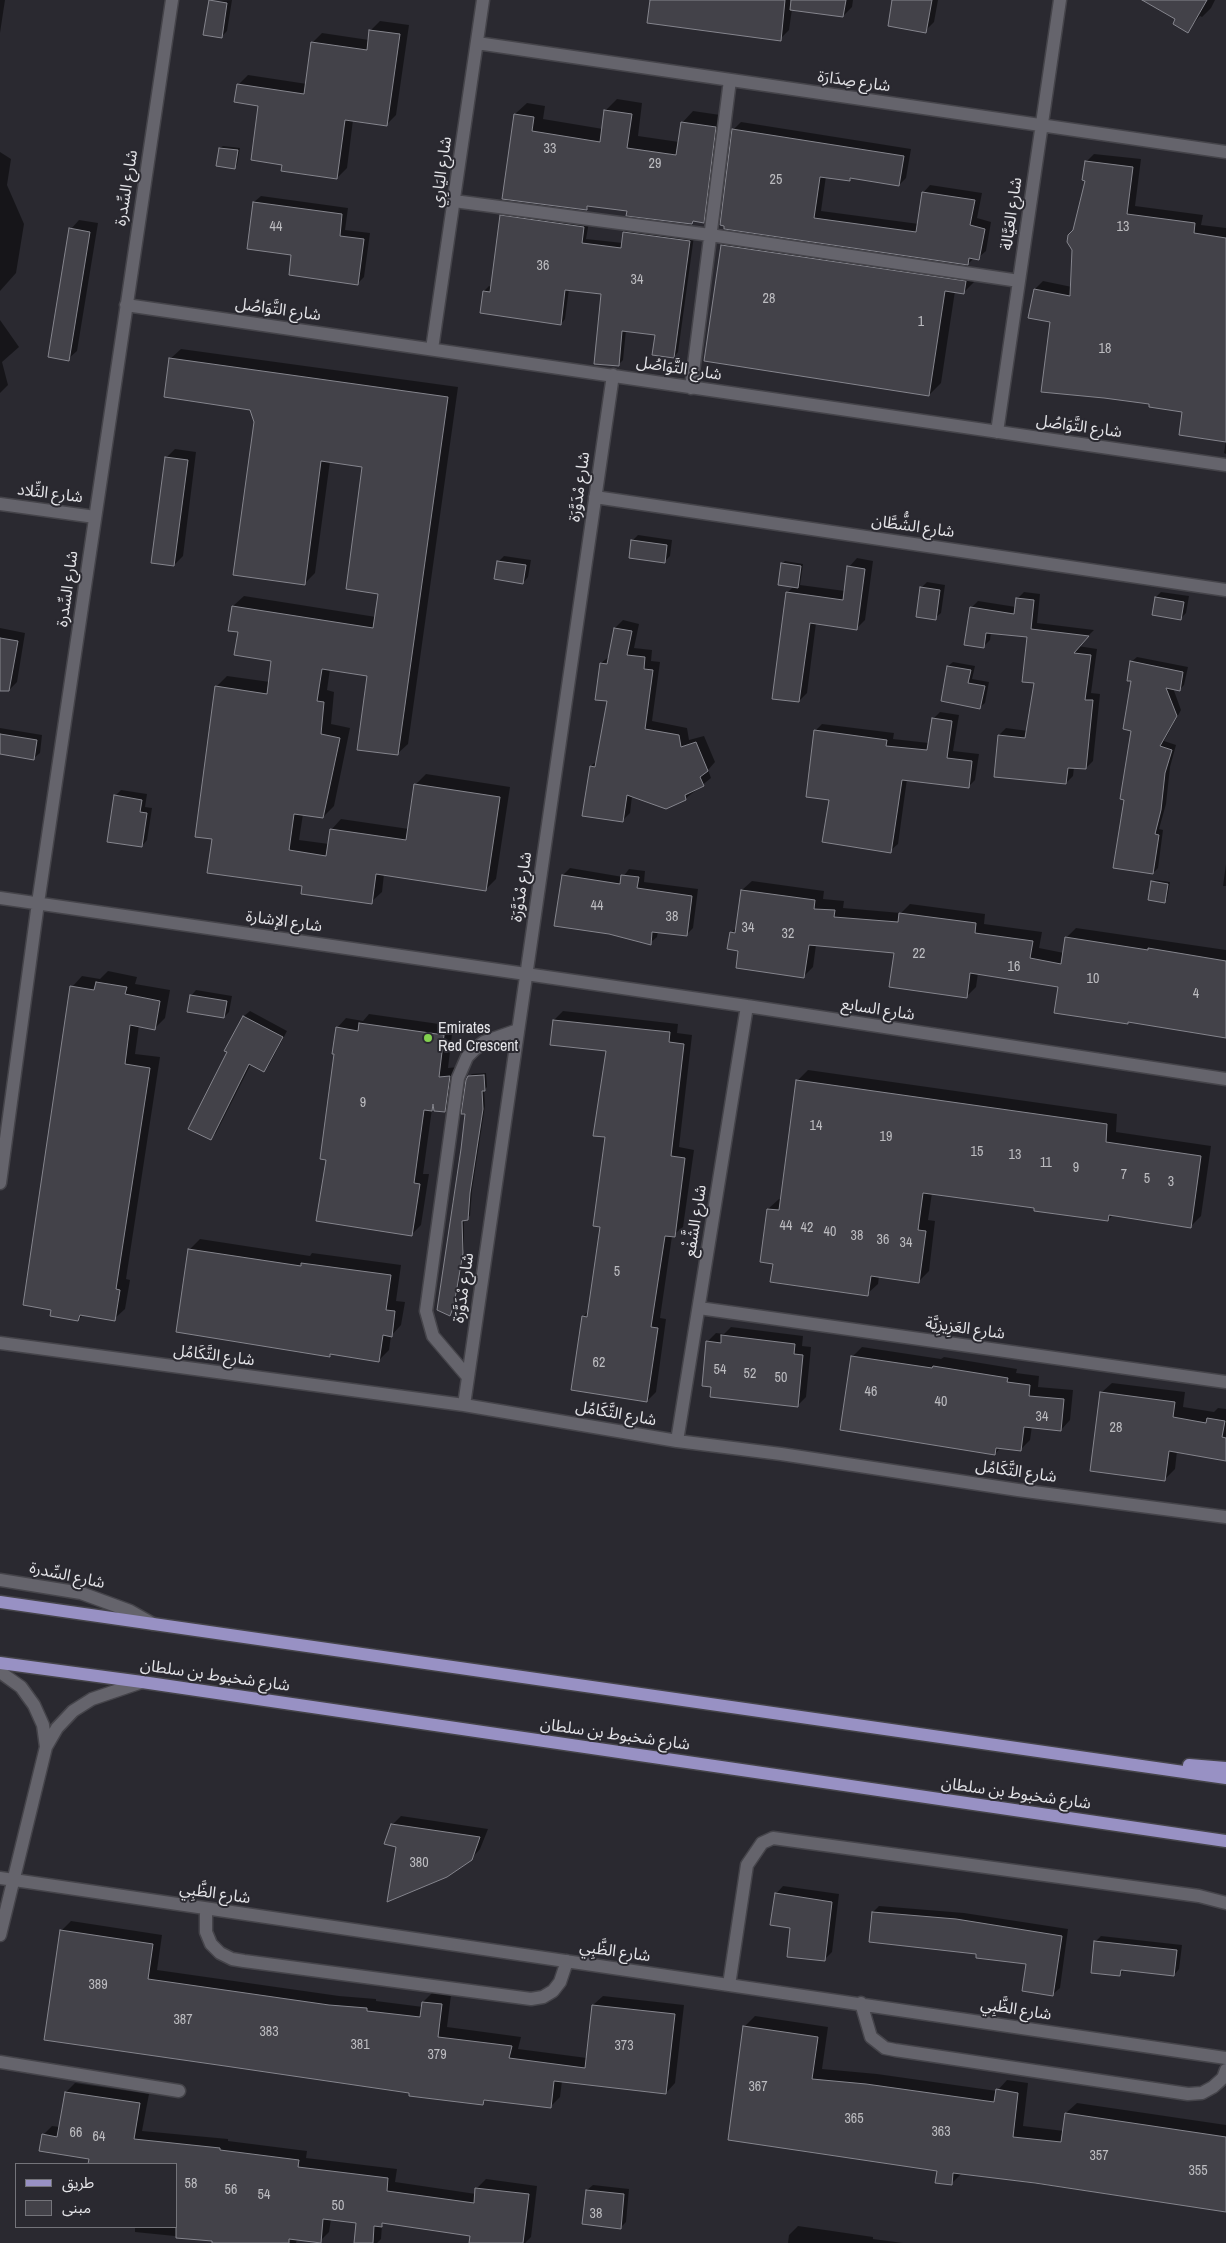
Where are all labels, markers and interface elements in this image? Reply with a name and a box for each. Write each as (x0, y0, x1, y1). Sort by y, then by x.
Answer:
street label: شارع صِدَارَة (816, 67, 892, 97)
street label: شارع اليَارِي (428, 135, 456, 209)
house number: 33 (544, 141, 556, 157)
street label: شارع السِّدرة (112, 149, 142, 227)
house number: 29 (649, 156, 661, 172)
house number: 25 (770, 172, 782, 188)
street label: شارع العَيَّالة (997, 176, 1027, 252)
house number: 44 (270, 219, 282, 235)
house number: 13 (1117, 219, 1129, 235)
house number: 36 (537, 258, 549, 274)
house number: 34 (631, 272, 643, 288)
house number: 28 (763, 291, 775, 307)
street label: شارع التَّوَاصُل (234, 294, 322, 326)
house number: 1 (918, 314, 924, 330)
house number: 18 (1099, 341, 1111, 357)
street label: شارع التَّوَاصُل (635, 353, 723, 385)
street label: شارع التَّوَاصُل (1035, 411, 1123, 443)
street label: شارع مْدَوَّرَة (566, 451, 594, 523)
street label: شارع التِّلاد (16, 480, 84, 508)
street label: شارع الشُّطَّان (870, 512, 956, 542)
street label: شارع السِّدرة (53, 550, 83, 628)
street label: شارع مْدَوَّرَة (508, 851, 536, 923)
house number: 44 (591, 898, 603, 914)
street label: شارع الإشارة (245, 907, 323, 937)
house number: 38 (666, 909, 678, 925)
house number: 34 (742, 920, 754, 936)
house number: 32 (782, 926, 794, 942)
house number: 22 (913, 946, 925, 962)
house number: 16 (1008, 959, 1020, 975)
house number: 10 (1087, 971, 1099, 987)
house number: 4 (1193, 986, 1199, 1002)
street label: شارع السابع (840, 995, 916, 1025)
place label: Emirates Red Crescent (438, 1019, 518, 1057)
marker: Emirates Red Crescent (422, 1032, 434, 1044)
house number: 9 (360, 1095, 366, 1111)
house number: 14 (810, 1118, 822, 1134)
house number: 19 (880, 1129, 892, 1145)
house number: 15 (971, 1144, 983, 1160)
house number: 13 (1009, 1147, 1021, 1163)
house number: 11 (1040, 1155, 1052, 1171)
house number: 9 (1073, 1160, 1079, 1176)
house number: 7 (1121, 1167, 1127, 1183)
house number: 5 (1144, 1171, 1150, 1187)
house number: 3 (1168, 1174, 1174, 1190)
street label: شارع الشَّفْع (681, 1184, 711, 1258)
house number: 44 (780, 1218, 792, 1234)
house number: 42 (801, 1220, 813, 1236)
house number: 40 (824, 1224, 836, 1240)
house number: 38 (851, 1228, 863, 1244)
house number: 36 (877, 1232, 889, 1248)
house number: 34 (900, 1235, 912, 1251)
street label: شارع مْدَوَّرَة (450, 1252, 478, 1324)
house number: 5 (614, 1264, 620, 1280)
street label: شارع العَزِيزِيَّة (924, 1314, 1006, 1344)
street label: شارع التَّكَامُل (172, 1341, 256, 1371)
house number: 62 (593, 1355, 605, 1371)
house number: 54 (714, 1362, 726, 1378)
house number: 52 (744, 1366, 756, 1382)
house number: 50 (775, 1370, 787, 1386)
house number: 46 (865, 1384, 877, 1400)
house number: 40 (935, 1394, 947, 1410)
street label: شارع التَّكَامُل (574, 1397, 658, 1431)
house number: 34 (1036, 1409, 1048, 1425)
house number: 28 (1110, 1420, 1122, 1436)
street label: شارع التَّكَامُل (974, 1457, 1058, 1487)
street label: شارع السِّدرة (28, 1559, 106, 1593)
street label: شارع شخبوط بن سلطان (139, 1656, 291, 1696)
street label: شارع شخبوط بن سلطان (539, 1715, 691, 1755)
street label: شارع شخبوط بن سلطان (940, 1774, 1092, 1814)
house number: 380 (409, 1855, 429, 1871)
street label: شارع الظَّبِي (178, 1880, 252, 1908)
street label: شارع الظَّبِي (578, 1938, 652, 1966)
house number: 389 (88, 1977, 108, 1993)
street label: شارع الظَّبِي (979, 1995, 1053, 2025)
house number: 387 (173, 2012, 193, 2028)
house number: 383 (259, 2024, 279, 2040)
house number: 381 (350, 2037, 370, 2053)
house number: 373 (614, 2038, 634, 2054)
house number: 379 (427, 2047, 447, 2063)
house number: 367 (748, 2079, 768, 2095)
house number: 365 (844, 2111, 864, 2127)
house number: 363 (931, 2124, 951, 2140)
house number: 66 (70, 2125, 82, 2141)
house number: 64 (93, 2129, 105, 2145)
house number: 357 (1089, 2148, 1109, 2164)
legend (15, 2163, 178, 2228)
house number: 355 (1188, 2163, 1208, 2179)
text: طريق (62, 2172, 94, 2193)
house number: 58 (185, 2176, 197, 2192)
house number: 56 (225, 2182, 237, 2198)
house number: 54 (258, 2187, 270, 2203)
text: مبنى (62, 2197, 91, 2218)
house number: 50 (332, 2198, 344, 2214)
house number: 38 (590, 2206, 602, 2222)

